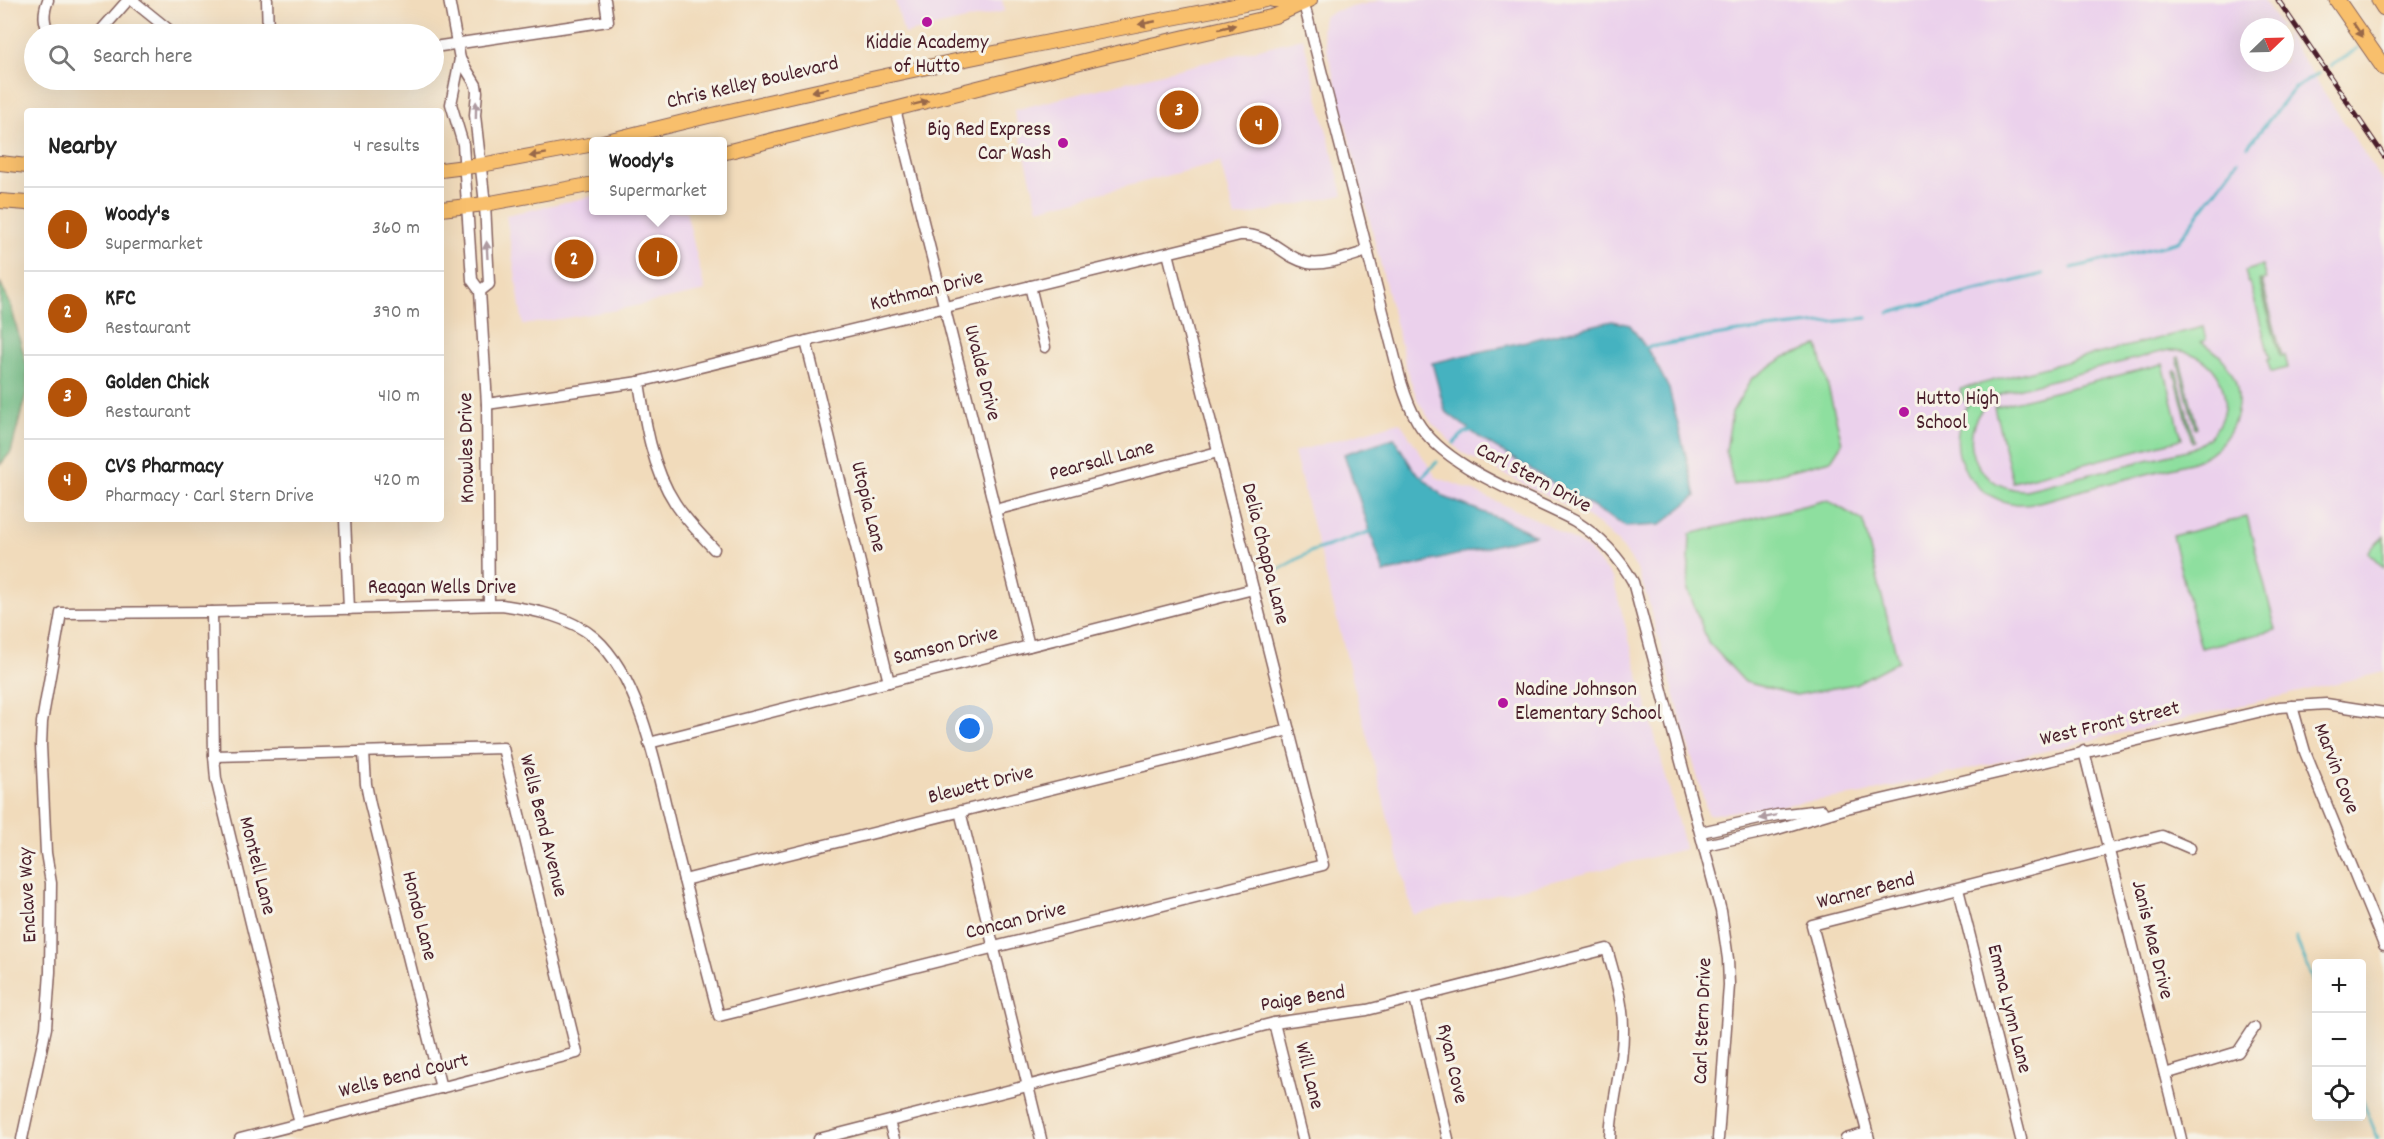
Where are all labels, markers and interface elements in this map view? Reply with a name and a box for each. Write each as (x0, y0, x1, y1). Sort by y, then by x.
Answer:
marker: Kiddie Academy of Hutto (920, 15, 934, 29)
north arrow (2240, 18, 2294, 72)
one-way arrow (1137, 19, 1156, 28)
one-way arrow (1218, 22, 1236, 32)
one-way arrow (2352, 22, 2363, 38)
search box (24, 24, 444, 90)
place label: Kiddie Academy of Hutto (866, 29, 989, 83)
icon: search (45, 41, 78, 74)
text: Search here (93, 42, 192, 73)
street label: Chris Kelley Boulevard (664, 50, 842, 118)
one-way arrow (810, 86, 829, 95)
pin: 3 (1160, 88, 1198, 132)
one-way arrow (911, 98, 929, 107)
one-way arrow (471, 100, 481, 119)
pin: 4 (1240, 102, 1278, 148)
place label: Big Red Express Car Wash (927, 116, 1051, 170)
text: Nearby (48, 129, 116, 166)
text: 4 results (353, 133, 420, 161)
marker: Big Red Express Car Wash (1056, 136, 1070, 150)
popup (589, 137, 727, 215)
text: Woody's (609, 147, 674, 178)
one-way arrow (528, 151, 547, 160)
text: Supermarket (609, 178, 707, 206)
text: Woody's (105, 200, 170, 231)
text: 1 (65, 215, 70, 243)
text: 360 m (372, 215, 420, 243)
text: Supermarket (105, 231, 203, 259)
pin: 1 (638, 234, 678, 280)
pin: 2 (554, 236, 594, 282)
one-way arrow (483, 240, 492, 259)
street label: Kothman Drive (867, 263, 987, 321)
text: KFC (105, 284, 136, 315)
text: 2 (63, 299, 72, 327)
text: 390 m (373, 299, 420, 327)
text: Restaurant (105, 315, 191, 343)
street label: Uvalde Drive (955, 322, 1007, 424)
text: Golden Chick (105, 368, 209, 399)
text: 3 (63, 383, 72, 411)
text: 410 m (378, 383, 420, 411)
place label: Hutto High School (1916, 385, 1999, 439)
street label: Knowles Drive (452, 392, 484, 504)
text: Restaurant (105, 399, 191, 427)
marker: Hutto High School (1897, 405, 1911, 419)
street label: Pearsall Lane (1046, 434, 1158, 490)
street label: Carl Stern Drive (1470, 436, 1596, 522)
text: CVS Pharmacy (105, 452, 223, 483)
street label: Utopia Lane (841, 458, 893, 556)
text: 4 (63, 467, 72, 495)
text: 420 m (374, 467, 420, 495)
street label: Delia Chappa Lane (1232, 480, 1296, 628)
text: Pharmacy · Carl Stern Drive (105, 483, 314, 511)
street label: Reagan Wells Drive (368, 574, 516, 604)
street label: Samson Drive (891, 620, 1001, 674)
place label: Nadine Johnson Elementary School (1515, 676, 1662, 730)
street label: West Front Street (2037, 694, 2183, 756)
marker: Nadine Johnson Elementary School (1496, 696, 1510, 710)
your location (955, 714, 984, 743)
street label: Marvin Cove (2304, 719, 2366, 819)
street label: Wells Bend Avenue (510, 752, 574, 900)
street label: Blewett Drive (925, 758, 1037, 814)
one-way arrow (1758, 813, 1777, 822)
street label: Montell Lane (229, 814, 283, 918)
street label: Enclave Way (11, 846, 46, 944)
street label: Warner Bend (1814, 865, 1918, 919)
street label: Hondo Lane (392, 868, 444, 964)
street label: Janis Mae Drive (2122, 877, 2180, 1003)
street label: Concan Drive (963, 895, 1069, 949)
street label: Emma Lynn Lane (1978, 941, 2038, 1077)
street label: Carl Stern Drive (1687, 957, 1721, 1085)
map controls (2312, 959, 2366, 1121)
button: + (2312, 959, 2366, 1013)
street label: Paige Bend (1259, 979, 1347, 1021)
button: − (2312, 1013, 2366, 1067)
street label: Ryan Cove (1427, 1021, 1475, 1107)
street label: Will Lane (1285, 1039, 1331, 1113)
street label: Wells Bend Court (336, 1046, 472, 1108)
button: locate (2312, 1067, 2366, 1121)

